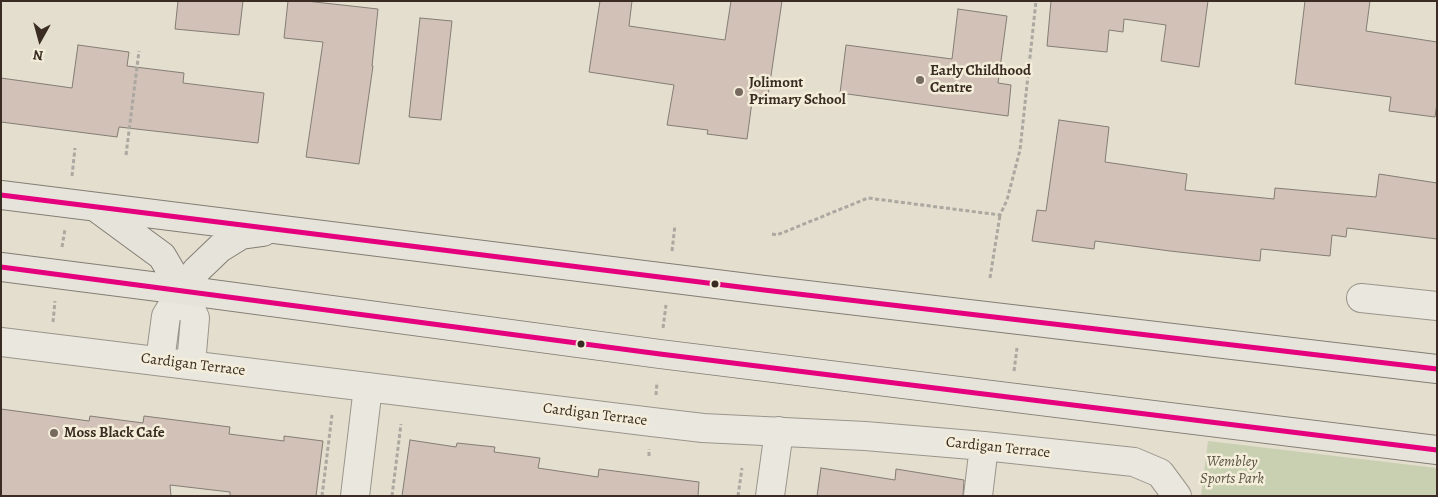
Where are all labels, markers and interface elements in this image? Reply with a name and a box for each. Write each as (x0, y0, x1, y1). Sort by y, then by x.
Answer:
north arrow (15, 15, 65, 65)
text: N (32, 45, 44, 65)
place label: Early Childhood Centre (930, 62, 1031, 97)
place label: Jolimont Primary School (749, 74, 846, 109)
marker: Early Childhood Centre (914, 74, 926, 86)
marker: Jolimont Primary School (733, 86, 745, 98)
unlabelled marker (710, 279, 720, 289)
unlabelled marker (576, 339, 586, 349)
street label: Cardigan Terrace (140, 350, 246, 380)
street label: Cardigan Terrace (542, 400, 648, 430)
place label: Moss Black Cafe (64, 424, 165, 442)
marker: Moss Black Cafe (48, 427, 60, 439)
street label: Cardigan Terrace (945, 434, 1051, 462)
park label: Wembley Sports Park (1200, 453, 1264, 488)

